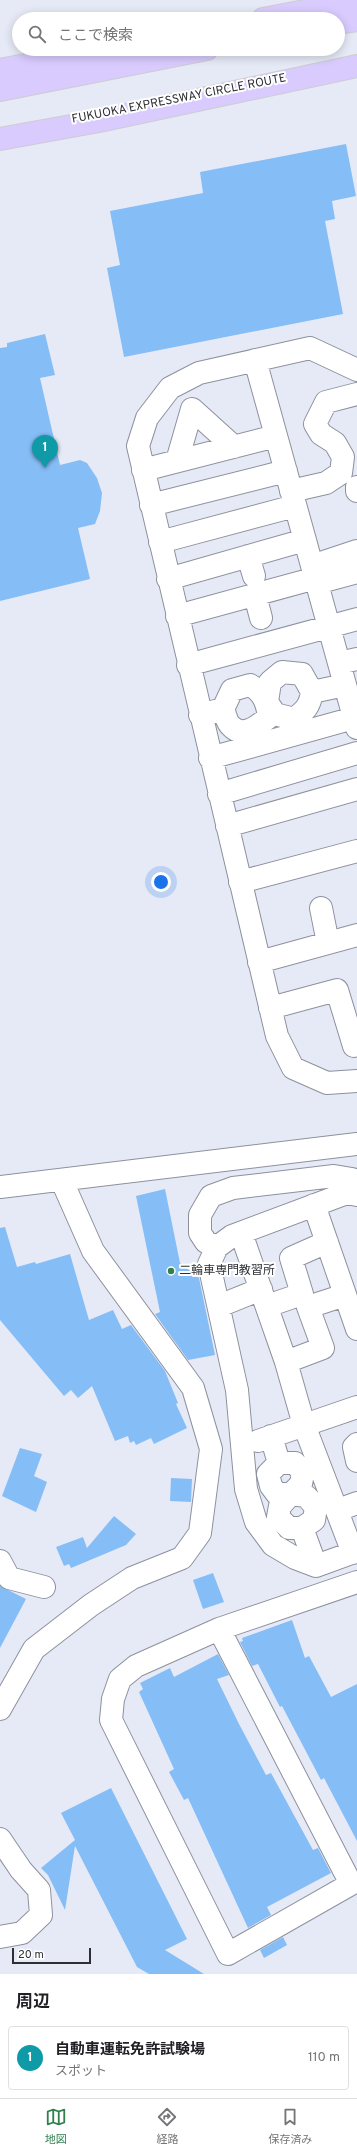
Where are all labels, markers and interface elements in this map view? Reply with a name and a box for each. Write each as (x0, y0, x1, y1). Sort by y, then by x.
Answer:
search box (12, 12, 345, 56)
icon: search (26, 23, 48, 45)
text: ここで検索 (58, 27, 133, 46)
street label: FUKUOKA EXPRESSWAY CIRCLE ROUTE (70, 70, 288, 128)
pin: 1 (32, 435, 58, 468)
your location (151, 872, 171, 892)
place label: 二輪車専門教習所 (179, 1263, 275, 1279)
marker: 二輪車専門教習所 (166, 1266, 176, 1276)
scale bar (12, 1946, 91, 1965)
text: 20 m (18, 1948, 44, 1962)
text: 周辺 (16, 1992, 50, 2014)
text: 自動車運転免許試験場 (55, 2041, 205, 2060)
text: 1 (27, 2050, 33, 2066)
text: 110 m (308, 2050, 340, 2066)
text: スポット (55, 2064, 107, 2080)
tab: 地図 (45, 2106, 67, 2147)
tab: 経路 (156, 2106, 178, 2147)
tab: 保存済み (268, 2106, 312, 2147)

